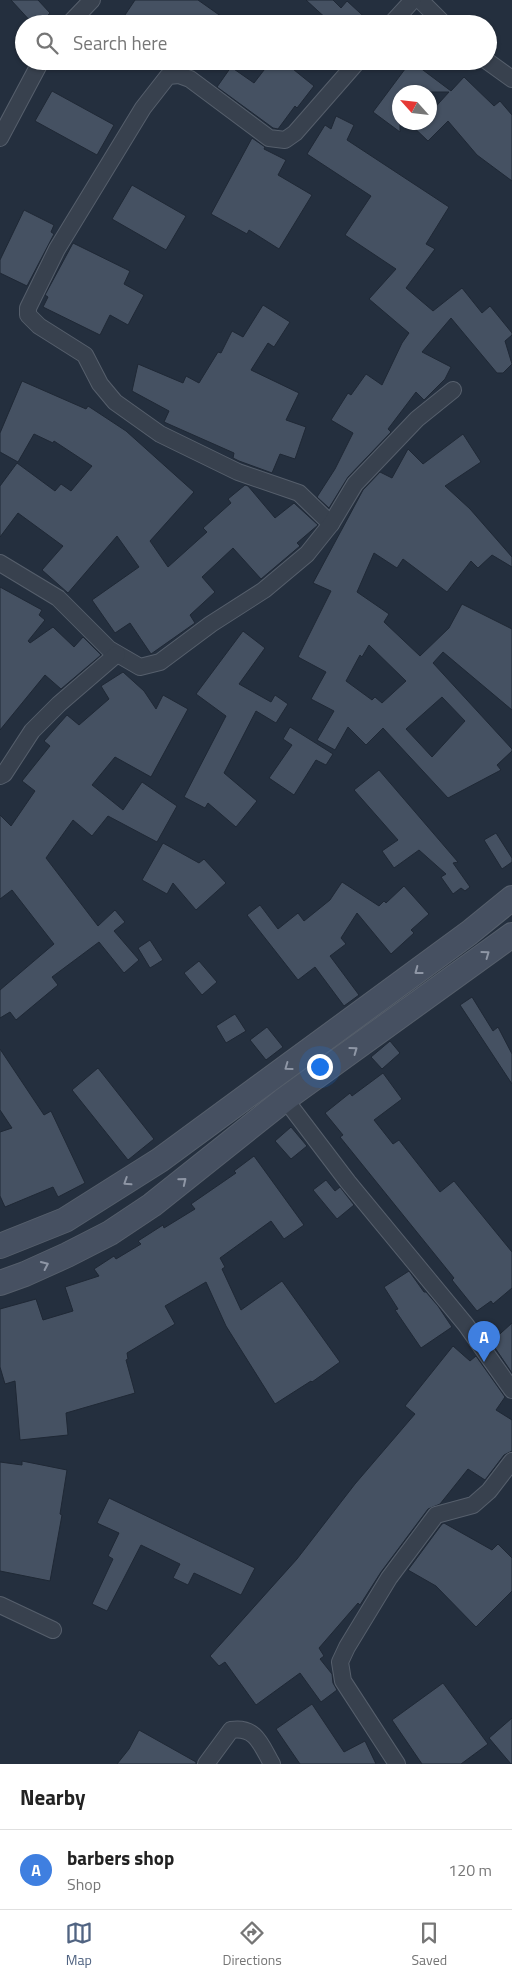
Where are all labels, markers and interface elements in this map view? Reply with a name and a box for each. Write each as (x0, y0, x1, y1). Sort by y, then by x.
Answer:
search box (15, 15, 497, 70)
text: Search here (73, 28, 167, 57)
icon: search (33, 29, 61, 57)
north arrow (392, 85, 437, 130)
one-way arrow (480, 951, 489, 960)
one-way arrow (414, 965, 424, 974)
one-way arrow (348, 1047, 357, 1055)
your location (307, 1054, 333, 1080)
one-way arrow (285, 1062, 294, 1070)
one-way arrow (123, 1175, 132, 1185)
one-way arrow (178, 1177, 187, 1186)
one-way arrow (40, 1260, 49, 1271)
pin: A (468, 1321, 500, 1362)
text: Nearby (20, 1781, 85, 1813)
text: barbers shop (67, 1843, 174, 1872)
text: A (31, 1858, 41, 1882)
text: 120 m (448, 1858, 492, 1882)
text: Shop (67, 1872, 101, 1896)
tab: Map (65, 1919, 93, 1970)
tab: Directions (222, 1919, 282, 1970)
tab: Saved (412, 1919, 447, 1970)

